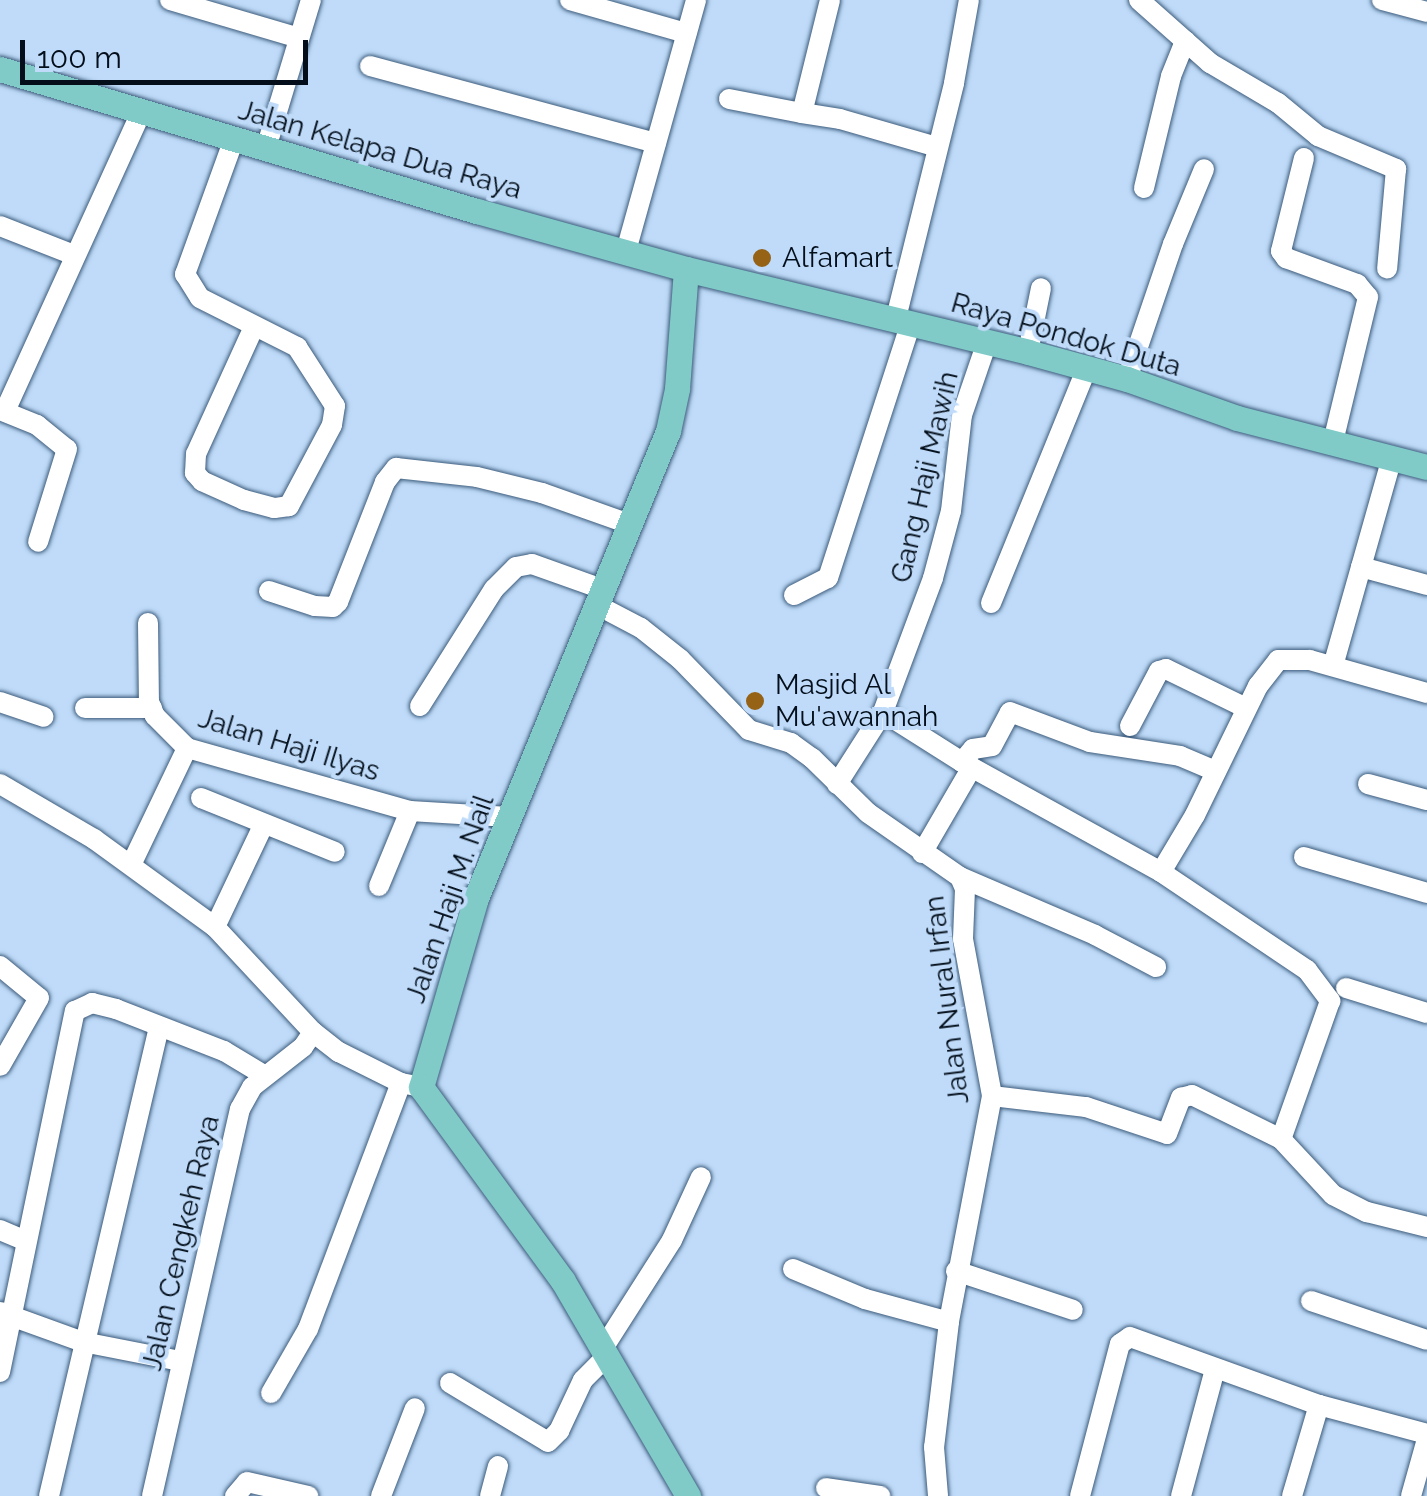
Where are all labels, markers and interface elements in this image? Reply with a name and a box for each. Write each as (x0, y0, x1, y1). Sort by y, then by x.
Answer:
scale bar (25, 20, 312, 82)
text: 100 m (37, 40, 122, 75)
street label: Jalan Kelapa Dua Raya (235, 93, 525, 207)
place label: Alfamart (782, 241, 893, 275)
marker: Alfamart (751, 247, 773, 269)
street label: Raya Pondok Duta (947, 286, 1185, 384)
street label: Gang Haji Mawih (884, 368, 966, 586)
place label: Masjid Al Mu'awannah (775, 668, 938, 734)
marker: Masjid Al Mu'awannah (744, 690, 766, 712)
street label: Jalan Haji Ilyas (194, 701, 384, 789)
street label: Jalan Haji M. Nail (399, 791, 501, 1007)
street label: Jalan Nural Irfan (918, 894, 976, 1106)
street label: Jalan Cengkeh Raya (135, 1112, 227, 1374)

